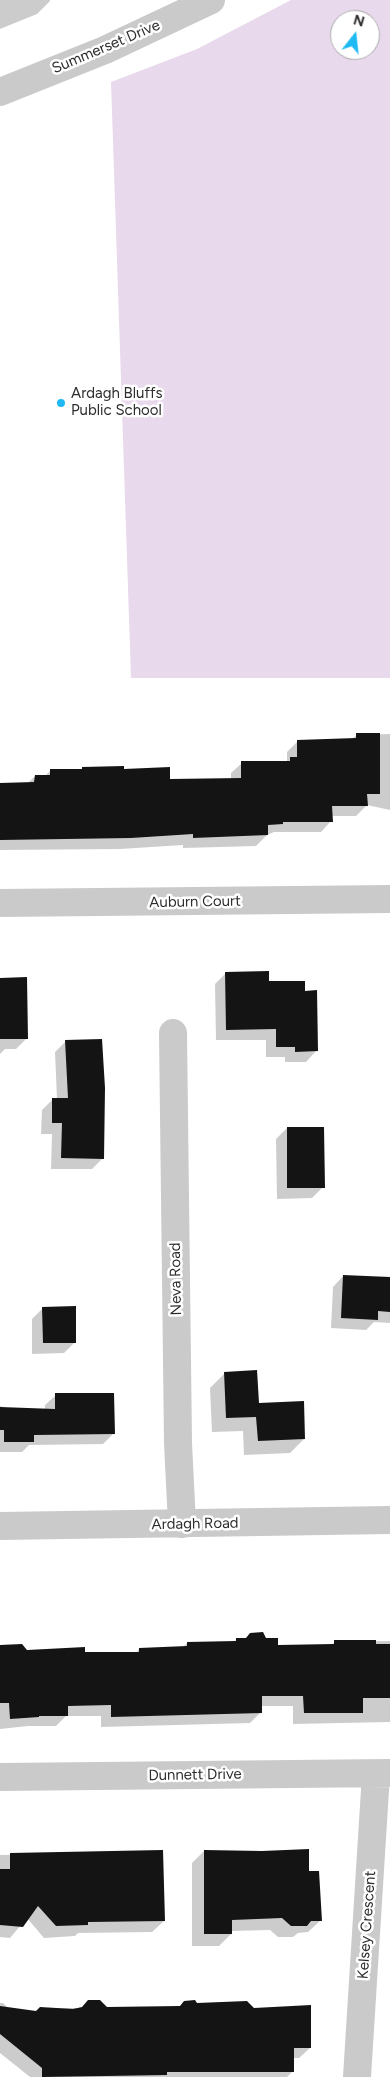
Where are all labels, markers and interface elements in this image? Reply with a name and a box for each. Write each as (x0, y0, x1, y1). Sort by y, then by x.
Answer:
north arrow (330, 10, 380, 60)
text: N (351, 11, 367, 31)
street label: Summerset Drive (49, 16, 163, 78)
place label: Ardagh Bluffs Public School (71, 385, 162, 420)
marker: Ardagh Bluffs Public School (55, 397, 67, 409)
street label: Auburn Court (149, 892, 241, 912)
street label: Neva Road (166, 1242, 186, 1316)
street label: Ardagh Road (151, 1514, 239, 1534)
street label: Dunnett Drive (148, 1765, 242, 1785)
street label: Kelsey Crescent (354, 1870, 380, 1980)

